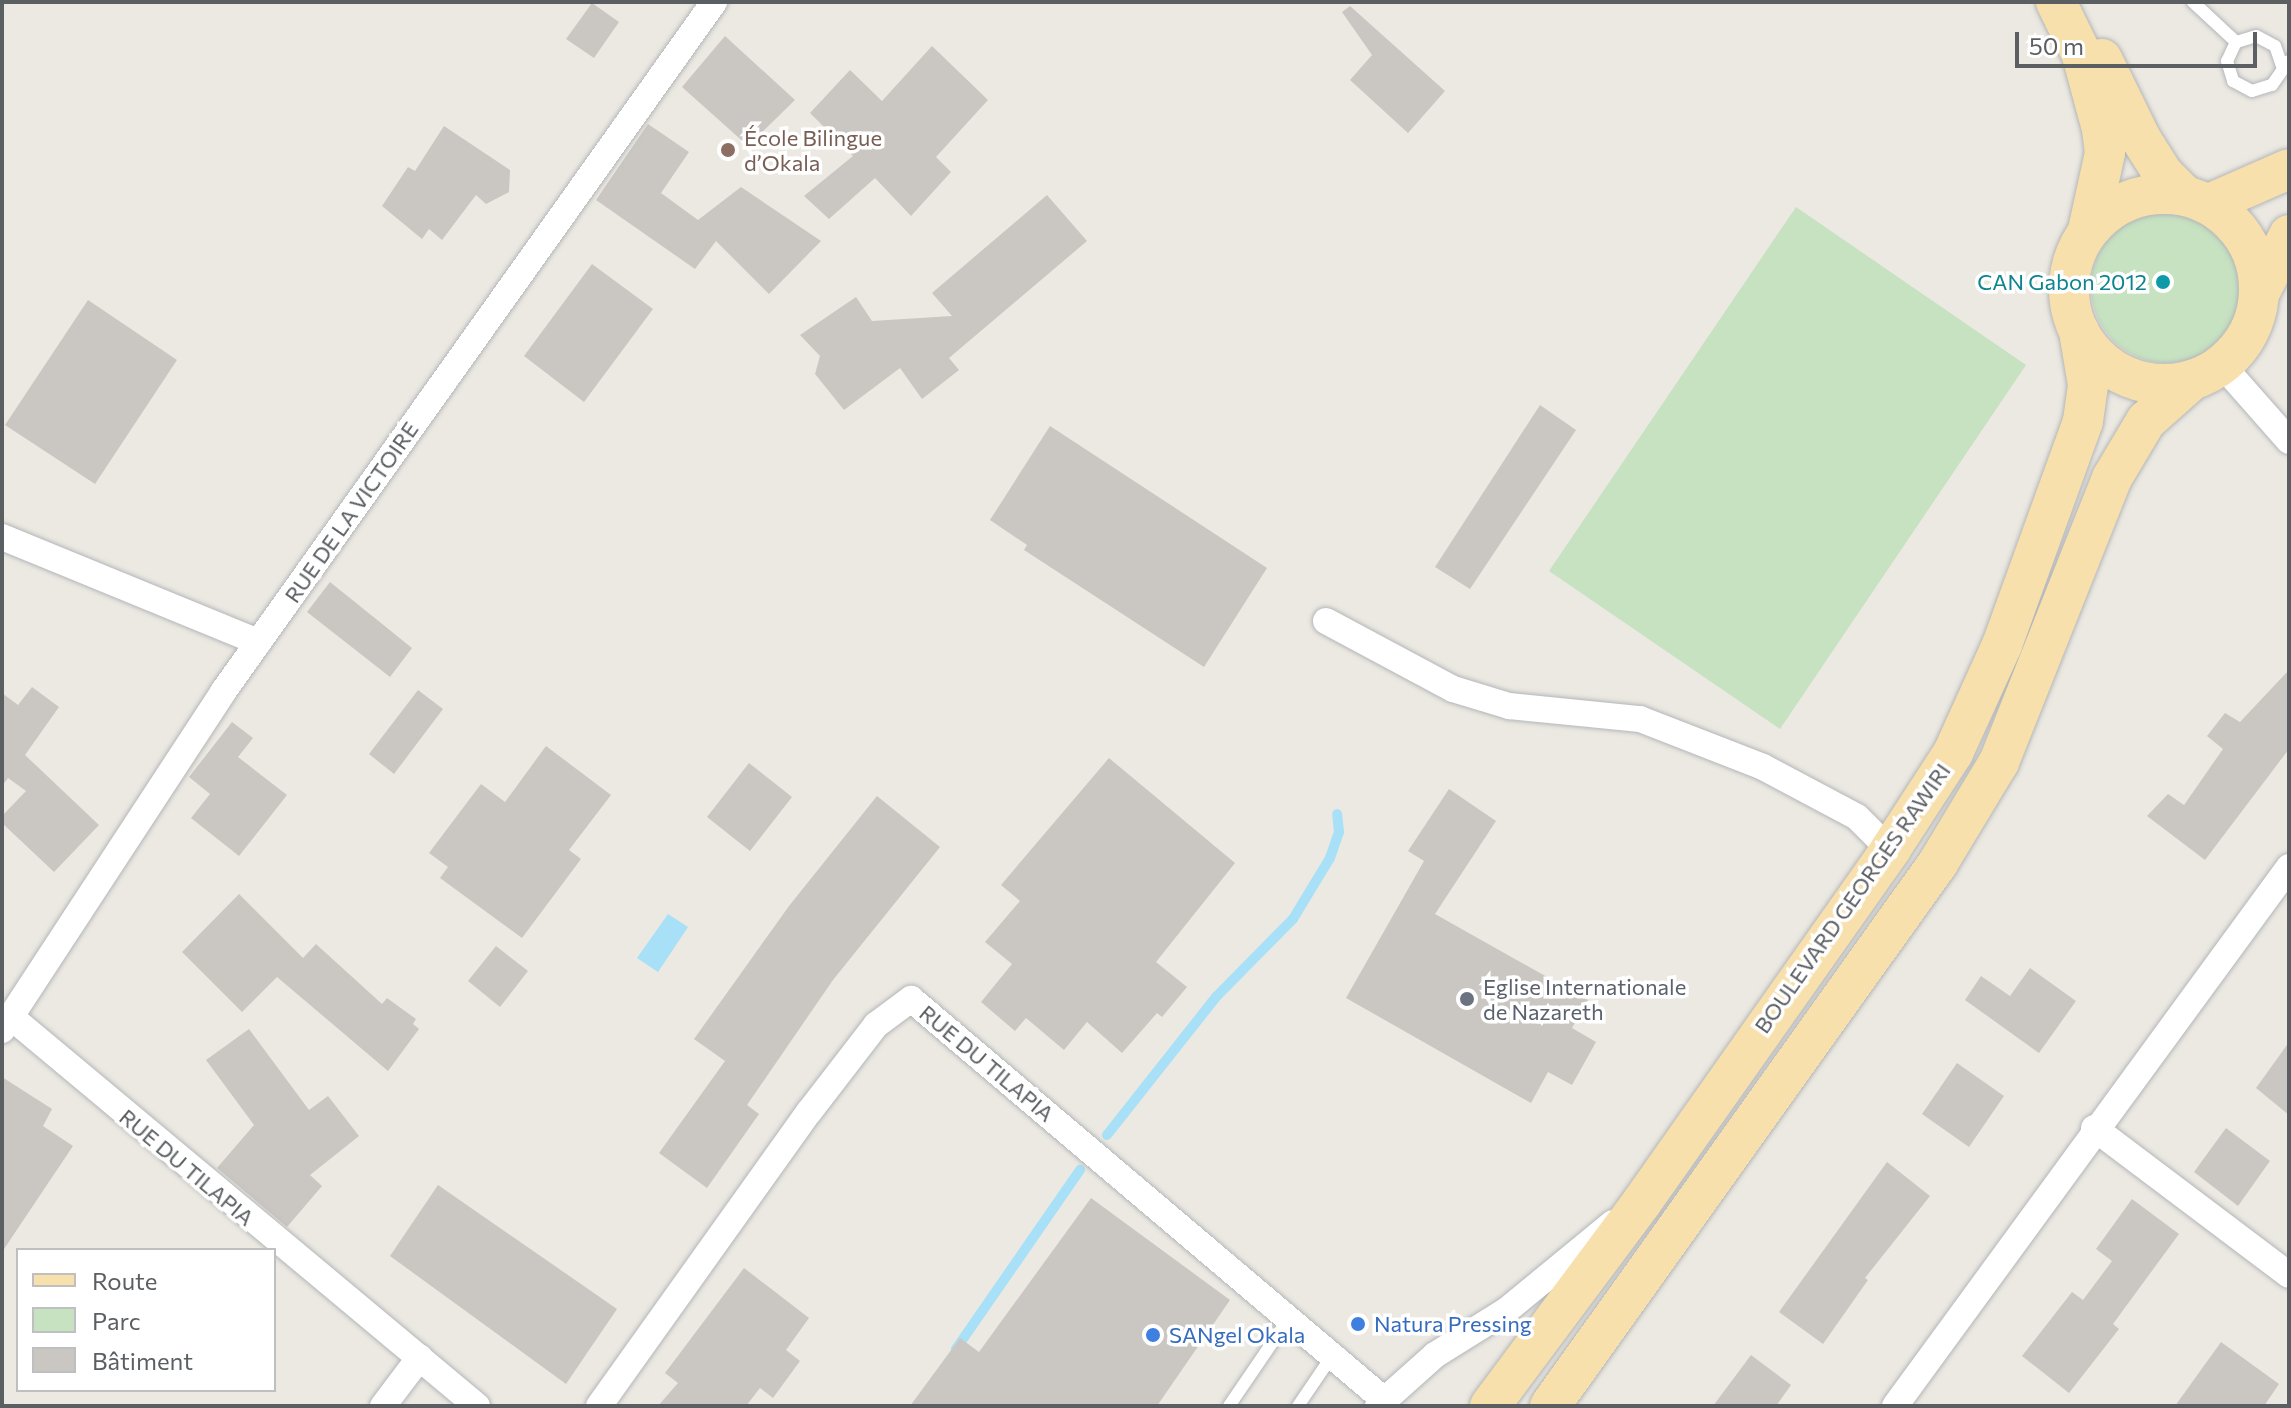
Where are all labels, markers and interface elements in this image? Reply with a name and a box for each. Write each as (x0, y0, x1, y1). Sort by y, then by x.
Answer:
scale bar (2019, 16, 2261, 66)
text: 50 m (2029, 31, 2084, 60)
place label: École Bilingue d’Okala (744, 124, 882, 176)
marker: École Bilingue d’Okala (719, 141, 737, 159)
place label: CAN Gabon 2012 (1977, 269, 2147, 295)
marker: CAN Gabon 2012 (2154, 273, 2172, 291)
street label: RUE DE LA VICTOIRE (279, 416, 423, 608)
street label: BOULEVARD GEORGES RAWIRI (1748, 758, 1956, 1038)
place label: Eglise Internationale de Nazareth (1483, 973, 1686, 1024)
marker: Eglise Internationale de Nazareth (1458, 990, 1476, 1008)
street label: RUE DU TILAPIA (914, 999, 1060, 1127)
street label: RUE DU TILAPIA (114, 1103, 260, 1231)
legend (16, 1248, 276, 1392)
text: Route (92, 1266, 157, 1295)
text: Parc (92, 1306, 141, 1335)
place label: Natura Pressing (1374, 1311, 1532, 1337)
marker: Natura Pressing (1349, 1315, 1367, 1333)
place label: SANgel Okala (1169, 1322, 1305, 1348)
marker: SANgel Okala (1144, 1326, 1162, 1344)
text: Bâtiment (92, 1346, 193, 1375)

